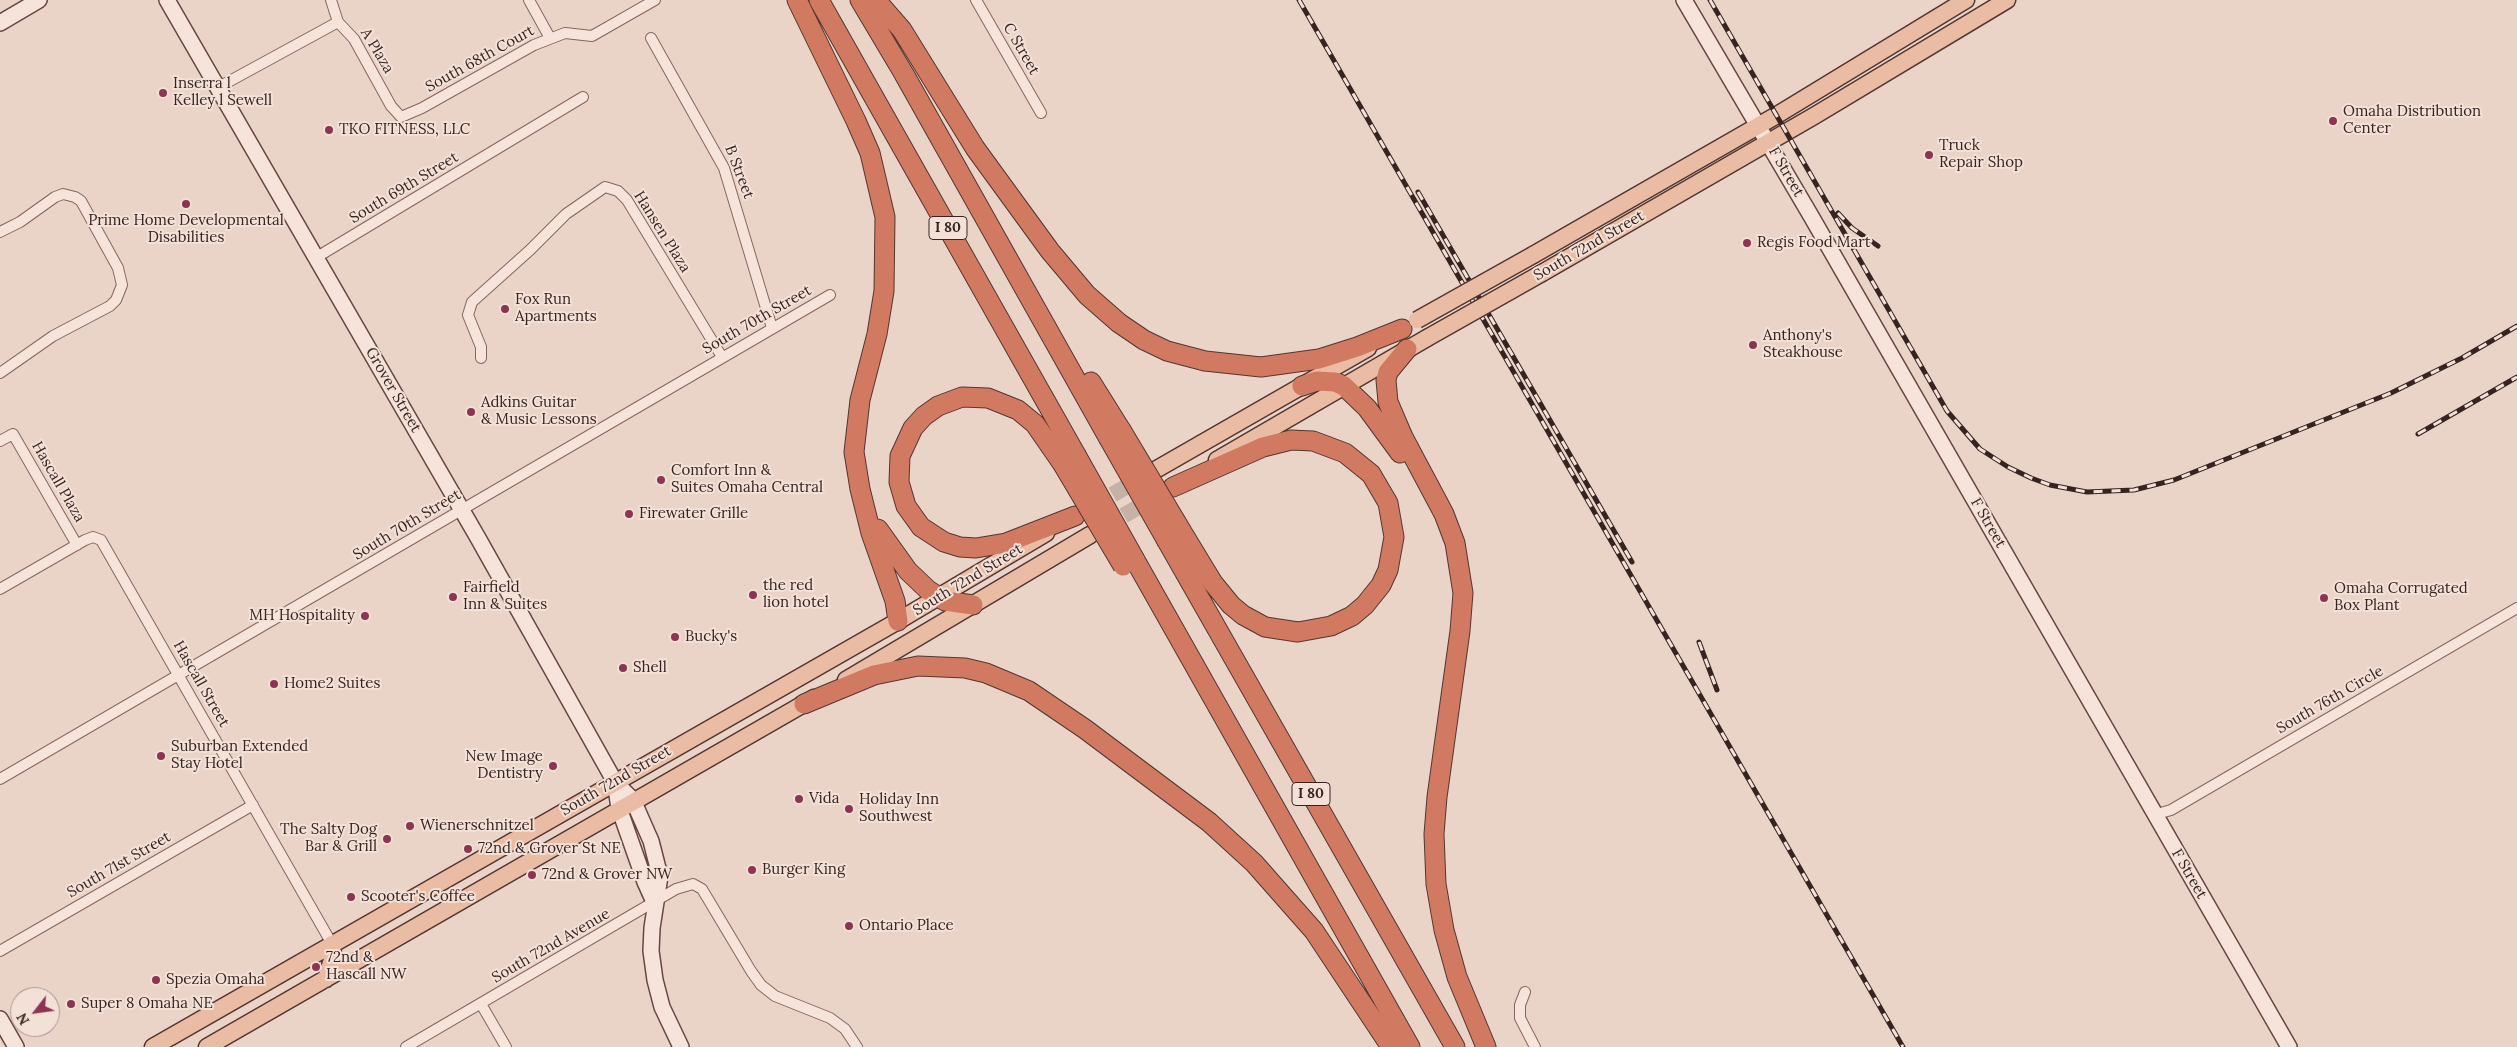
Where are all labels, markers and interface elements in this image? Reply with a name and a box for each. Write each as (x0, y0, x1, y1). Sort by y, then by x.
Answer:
street label: C Street (999, 20, 1043, 78)
street label: South 68th Court (423, 22, 537, 96)
street label: A Plaza (357, 25, 397, 77)
place label: Inserra l Kelley l Sewell (173, 75, 272, 110)
marker: Inserra l Kelley l Sewell (157, 87, 169, 99)
place label: Omaha Distribution Center (2343, 103, 2481, 138)
marker: Omaha Distribution Center (2327, 115, 2339, 127)
place label: TKO FITNESS, LLC (339, 121, 470, 139)
marker: TKO FITNESS, LLC (323, 124, 335, 136)
place label: Truck Repair Shop (1939, 137, 2023, 172)
street label: B Street (721, 143, 757, 201)
street label: F Street (1765, 144, 1807, 200)
street label: South 69th Street (346, 148, 462, 228)
marker: Truck Repair Shop (1923, 149, 1935, 161)
street label: Hansen Plaza (630, 188, 694, 276)
marker: Prime Home Developmental Disabilities (180, 198, 192, 210)
street label: South 72nd Street (1531, 207, 1647, 285)
place label: Prime Home Developmental Disabilities (88, 212, 284, 247)
road number: I 80 (929, 217, 967, 240)
place label: Regis Food Mart (1757, 234, 1871, 252)
marker: Regis Food Mart (1741, 237, 1753, 249)
street label: South 70th Street (699, 282, 815, 358)
place label: Fox Run Apartments (515, 291, 597, 326)
marker: Fox Run Apartments (499, 303, 511, 315)
place label: Anthony's Steakhouse (1763, 327, 1843, 362)
marker: Anthony's Steakhouse (1747, 339, 1759, 351)
street label: Grover Street (361, 344, 425, 436)
place label: Adkins Guitar & Music Lessons (481, 394, 597, 429)
marker: Adkins Guitar & Music Lessons (465, 406, 477, 418)
street label: Hascall Plaza (28, 438, 88, 526)
place label: Comfort Inn & Suites Omaha Central (671, 462, 823, 497)
marker: Comfort Inn & Suites Omaha Central (655, 474, 667, 486)
street label: South 70th Street (350, 486, 464, 564)
street label: F Street (1967, 495, 2009, 551)
place label: Firewater Grille (639, 505, 748, 523)
marker: Firewater Grille (623, 508, 635, 520)
street label: South 72nd Street (910, 540, 1026, 620)
place label: the red lion hotel (763, 577, 829, 612)
place label: Fairfield Inn & Suites (463, 579, 547, 614)
place label: Omaha Corrugated Box Plant (2334, 580, 2468, 615)
marker: the red lion hotel (747, 589, 759, 601)
marker: Fairfield Inn & Suites (447, 591, 459, 603)
marker: Omaha Corrugated Box Plant (2318, 592, 2330, 604)
place label: MH Hospitality (249, 607, 355, 625)
marker: MH Hospitality (359, 610, 371, 622)
place label: Bucky's (685, 628, 737, 646)
marker: Bucky's (669, 631, 681, 643)
street label: Hascall Street (169, 638, 233, 730)
place label: Shell (633, 659, 667, 677)
marker: Shell (617, 662, 629, 674)
street label: South 76th Circle (2273, 662, 2387, 738)
place label: Home2 Suites (284, 675, 380, 693)
marker: Home2 Suites (268, 678, 280, 690)
place label: Suburban Extended Stay Hotel (171, 738, 308, 773)
street label: South 72nd Street (558, 742, 674, 820)
place label: New Image Dentistry (465, 748, 543, 783)
marker: Suburban Extended Stay Hotel (155, 750, 167, 762)
marker: New Image Dentistry (547, 760, 559, 772)
road number: I 80 (1292, 782, 1330, 806)
place label: Vida (809, 790, 839, 808)
place label: Holiday Inn Southwest (859, 791, 939, 826)
marker: Vida (793, 793, 805, 805)
marker: Holiday Inn Southwest (843, 803, 855, 815)
place label: Wienerschnitzel (420, 817, 534, 835)
marker: Wienerschnitzel (404, 820, 416, 832)
place label: The Salty Dog Bar & Grill (280, 821, 377, 856)
street label: South 71st Street (64, 828, 174, 902)
marker: The Salty Dog Bar & Grill (381, 833, 393, 845)
place label: 72nd & Grover St NE (478, 840, 621, 858)
marker: 72nd & Grover St NE (462, 843, 474, 855)
street label: F Street (2168, 846, 2210, 902)
place label: Burger King (762, 861, 845, 879)
marker: Burger King (746, 864, 758, 876)
place label: 72nd & Grover NW (542, 866, 672, 884)
marker: 72nd & Grover NW (526, 869, 538, 881)
place label: Scooter's Coffee (361, 888, 475, 906)
marker: Scooter's Coffee (345, 891, 357, 903)
street label: South 72nd Avenue (489, 905, 613, 987)
place label: Ontario Place (859, 917, 954, 935)
marker: Ontario Place (843, 920, 855, 932)
place label: 72nd & Hascall NW (326, 949, 406, 984)
marker: 72nd & Hascall NW (310, 961, 322, 973)
place label: Spezia Omaha (166, 971, 265, 989)
marker: Spezia Omaha (150, 974, 162, 986)
north arrow (10, 987, 60, 1037)
place label: Super 8 Omaha NE (81, 995, 213, 1013)
marker: Super 8 Omaha NE (65, 998, 77, 1010)
text: N (12, 1010, 33, 1028)

